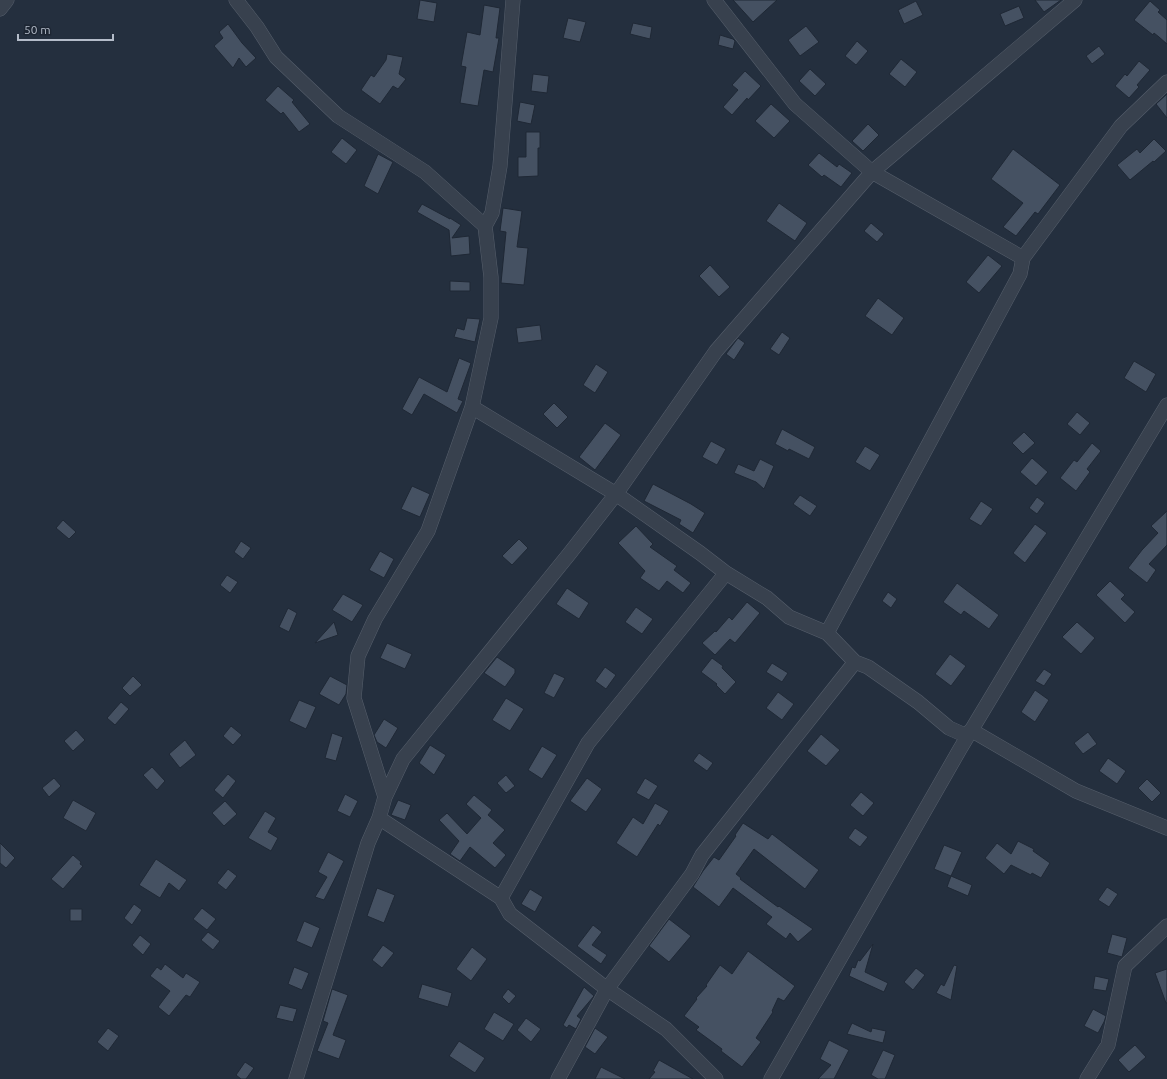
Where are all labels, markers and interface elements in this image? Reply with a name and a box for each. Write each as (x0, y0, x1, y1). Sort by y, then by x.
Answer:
scale bar (18, 16, 113, 42)
text: 50 m (24, 23, 51, 36)

